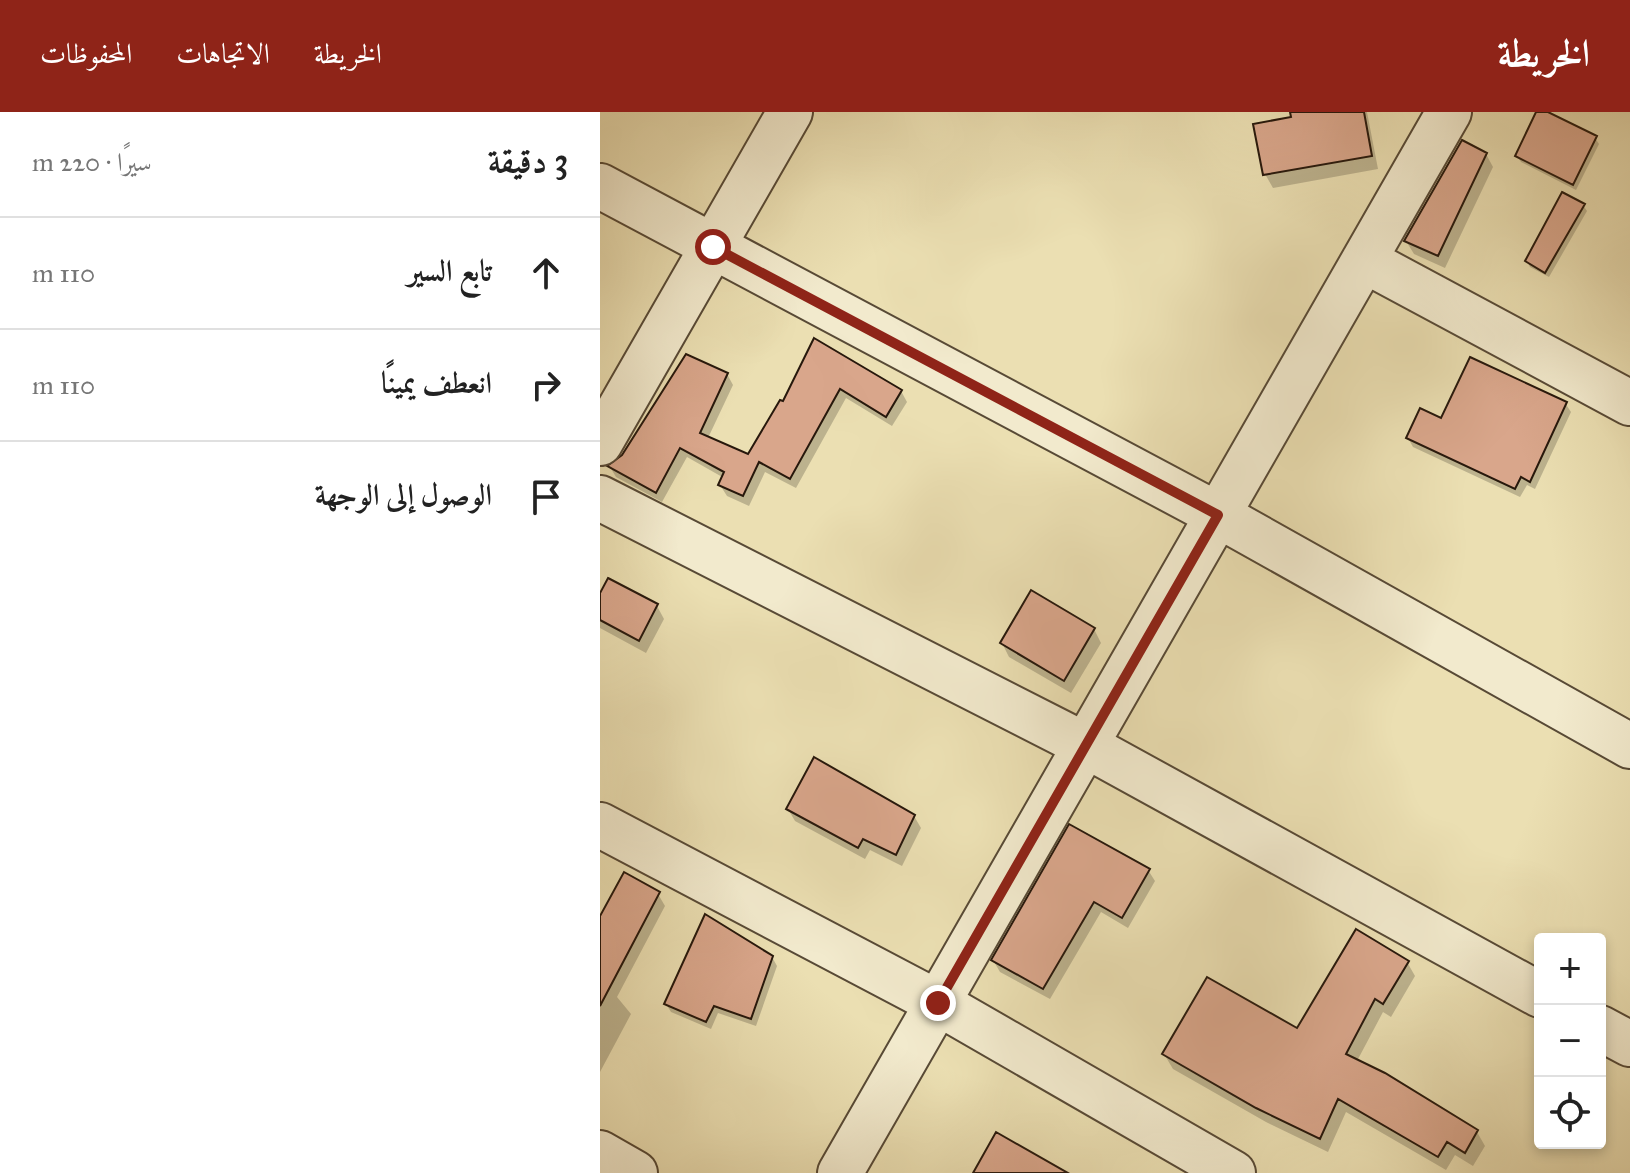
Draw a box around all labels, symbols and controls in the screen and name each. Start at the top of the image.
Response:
text: الخريطة [1498,30,1590,76]
text: المحفوظات [40,36,132,71]
text: الاتجاهات [176,36,270,71]
text: الخريطة [314,36,382,71]
text: 3 دقيقة [488,140,568,181]
text: سيرًا · 220 m [32,146,152,178]
route start [695,229,731,265]
icon: ahead [524,251,568,295]
text: تابع السير [407,253,492,289]
text: 110 m [32,257,95,289]
icon: right [524,363,568,407]
text: انعطف يمينًا [381,365,492,401]
text: 110 m [32,369,95,401]
icon: arrive [524,475,568,519]
text: الوصول إلى الوجهة [315,477,492,513]
map controls [1534,933,1606,1149]
button: + [1534,933,1606,1005]
route end [920,985,956,1021]
button: − [1534,1005,1606,1077]
button: locate [1534,1077,1606,1149]

